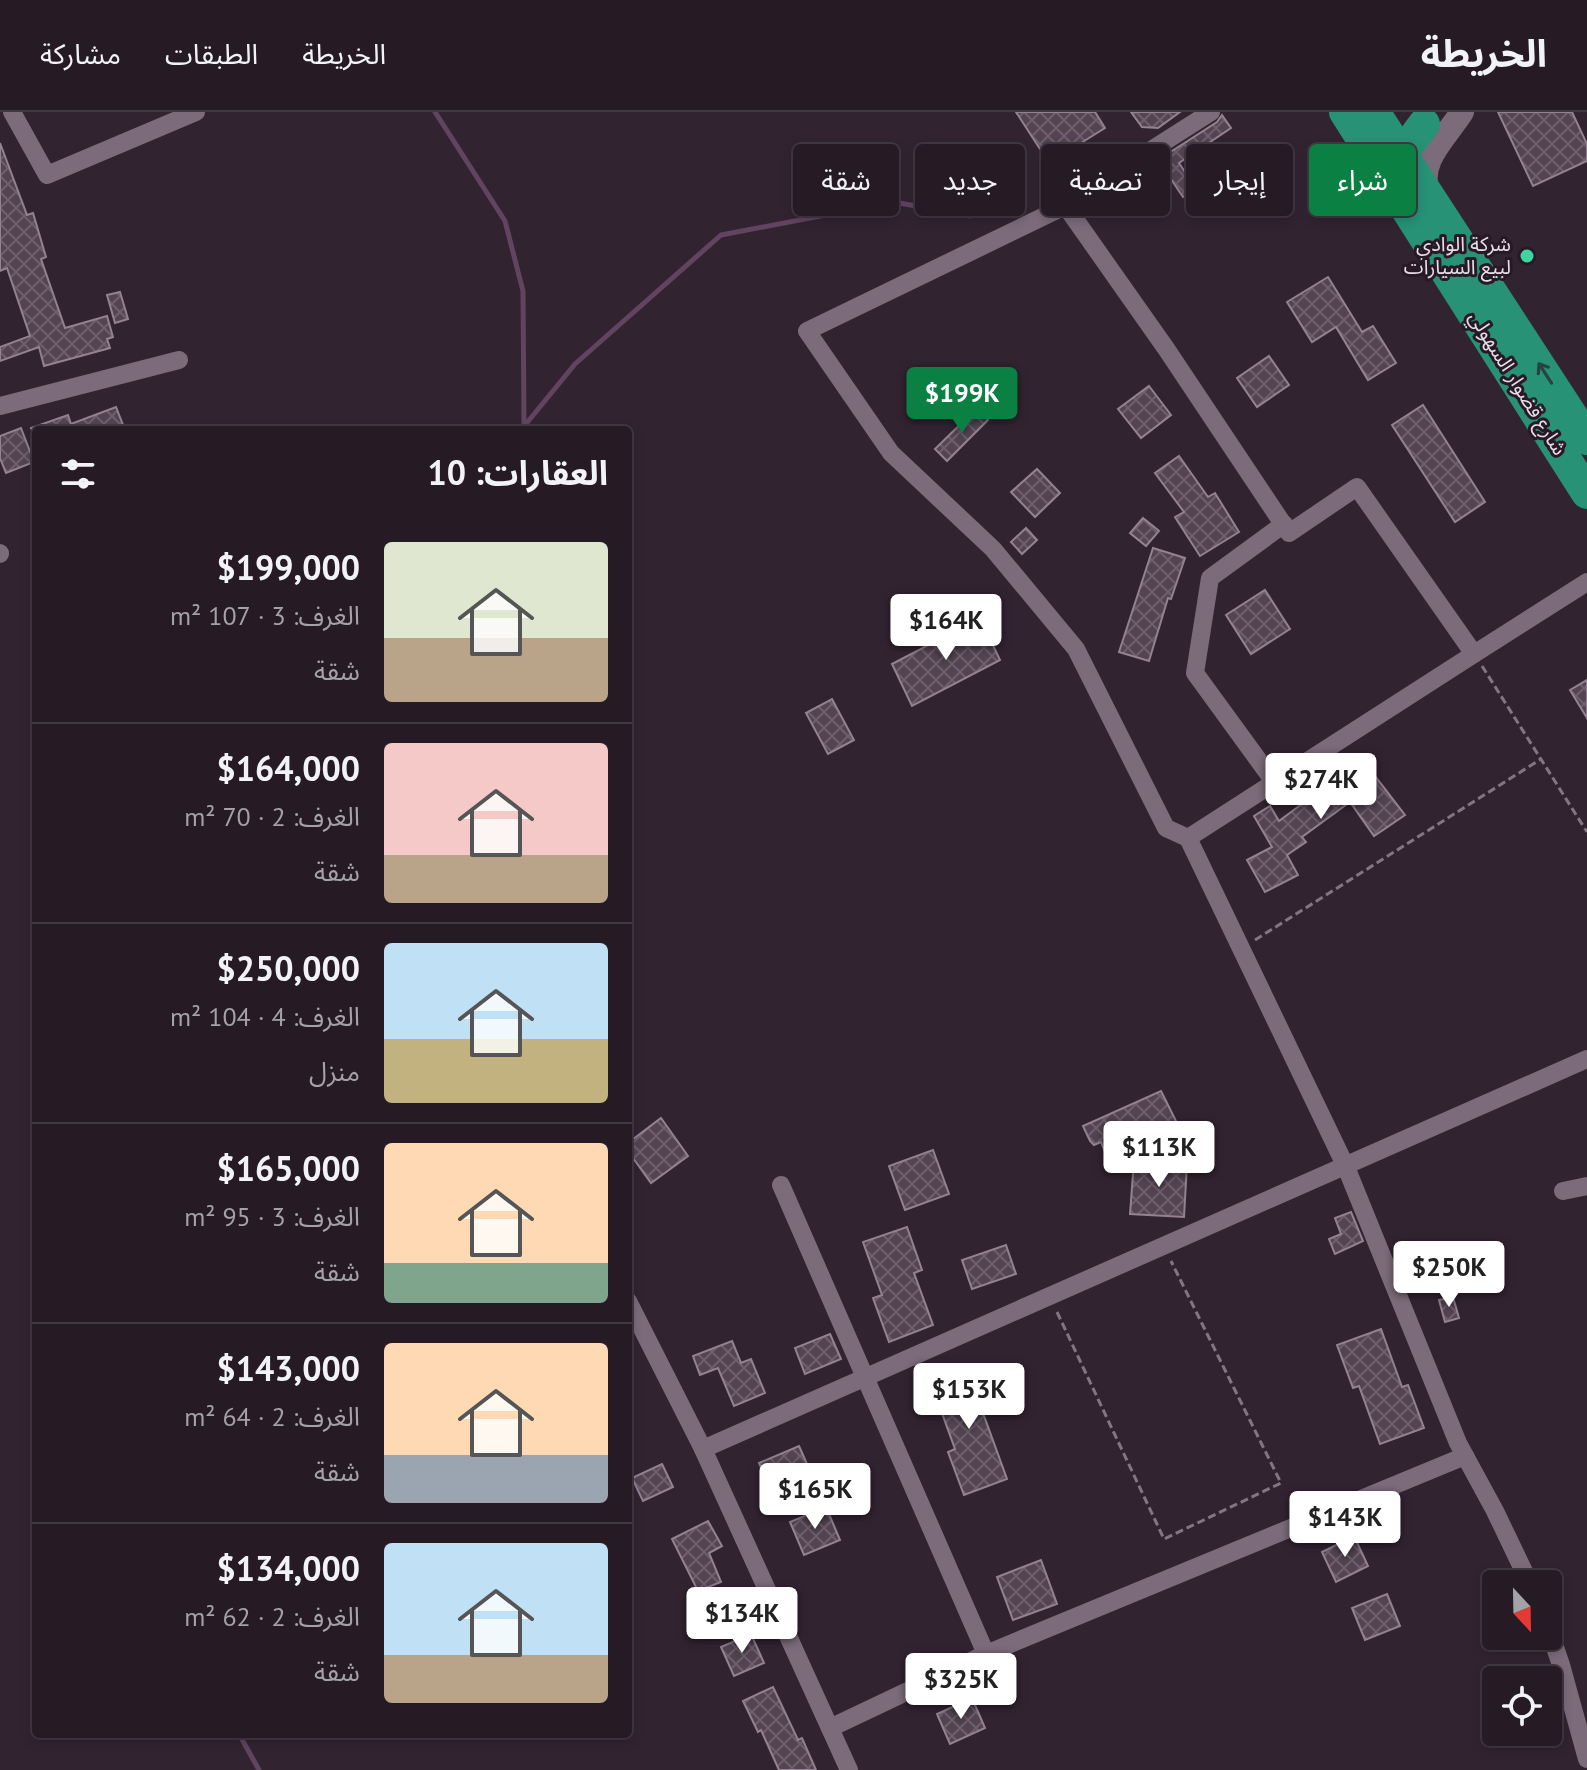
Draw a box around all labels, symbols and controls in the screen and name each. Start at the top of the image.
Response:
text: الخريطة [1421,28,1547,77]
text: مشاركة [40,35,121,72]
text: الطبقات [165,35,258,72]
text: الخريطة [302,35,386,72]
chip: شقة [793,144,899,216]
chip: جديد [915,144,1025,216]
chip: تصفية [1041,144,1170,216]
chip: إيجار [1186,144,1293,216]
chip: شراء [1309,144,1416,216]
place label: شركة الوادي لبيع السيارات [1404,231,1511,282]
marker: شركة الوادي لبيع السيارات [1518,247,1536,265]
street label: شارع قضوار السهولي [1461,306,1573,462]
one-way arrow [1536,363,1553,385]
pin: $199K [906,367,1018,435]
text: $199K [924,376,1000,409]
text: العقارات: 10 [428,450,608,494]
icon: filters [56,452,100,496]
text: $199,000 [216,545,360,589]
icon: home [448,574,544,670]
pin: $164K [890,594,1002,662]
text: الغرف: 3 · 107 m² [170,599,360,632]
text: $164K [908,603,984,636]
text: شقة [314,654,360,687]
text: $164,000 [216,746,360,790]
pin: $274K [1265,753,1377,821]
text: $274K [1283,762,1359,795]
icon: home [448,775,544,871]
text: الغرف: 2 · 70 m² [184,800,360,833]
text: شقة [314,855,360,888]
text: $250,000 [216,946,360,990]
icon: home [448,975,544,1071]
text: الغرف: 4 · 104 m² [170,1000,360,1033]
text: منزل [309,1055,360,1088]
pin: $113K [1103,1121,1215,1189]
text: $113K [1121,1130,1197,1163]
text: $165,000 [216,1146,360,1190]
icon: home [448,1175,544,1271]
text: الغرف: 3 · 95 m² [184,1200,360,1233]
pin: $250K [1393,1241,1505,1309]
text: $250K [1411,1250,1487,1283]
text: شقة [314,1255,360,1288]
text: $143,000 [216,1346,360,1390]
pin: $153K [913,1363,1025,1431]
text: $153K [931,1372,1007,1405]
icon: home [448,1375,544,1471]
text: الغرف: 2 · 64 m² [184,1400,360,1433]
text: شقة [314,1455,360,1488]
pin: $165K [759,1463,871,1531]
text: $165K [777,1472,853,1505]
pin: $143K [1289,1491,1401,1559]
text: $143K [1307,1500,1383,1533]
text: $134,000 [216,1546,360,1590]
north arrow [1482,1570,1562,1650]
map controls [1482,1570,1562,1746]
icon: home [448,1575,544,1671]
pin: $134K [686,1587,798,1655]
text: $134K [704,1596,780,1629]
text: الغرف: 2 · 62 m² [184,1600,360,1633]
pin: $325K [905,1653,1017,1721]
text: شقة [314,1655,360,1688]
text: $325K [923,1662,999,1695]
button: locate [1482,1666,1562,1746]

